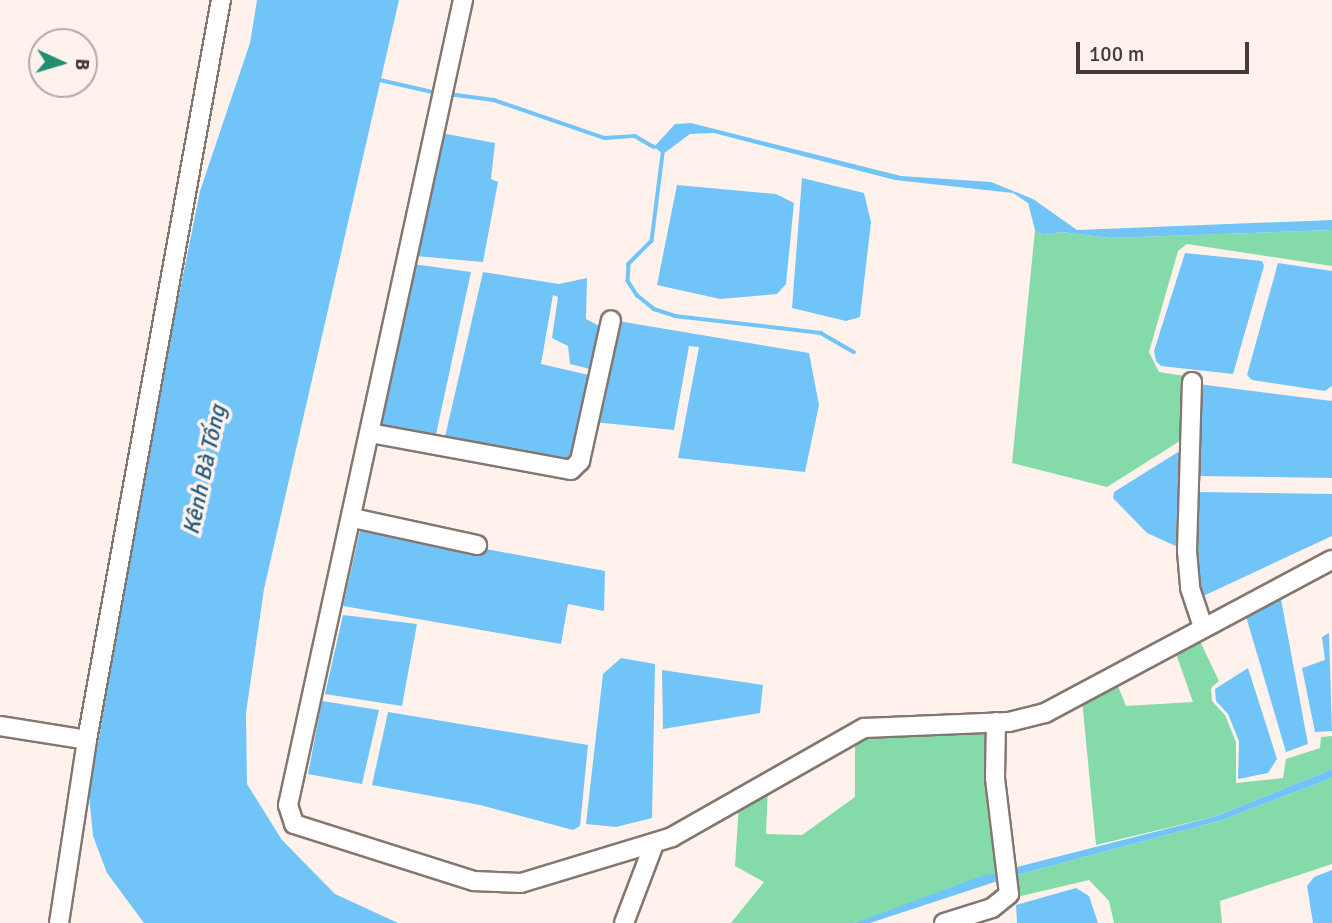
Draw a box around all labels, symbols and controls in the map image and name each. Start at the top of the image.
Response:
north arrow [28,28,98,98]
scale bar [1080,28,1253,72]
text: 100 m [1089,41,1144,67]
text: B [70,58,94,71]
water label: Kênh Bà Tống [178,403,232,537]

